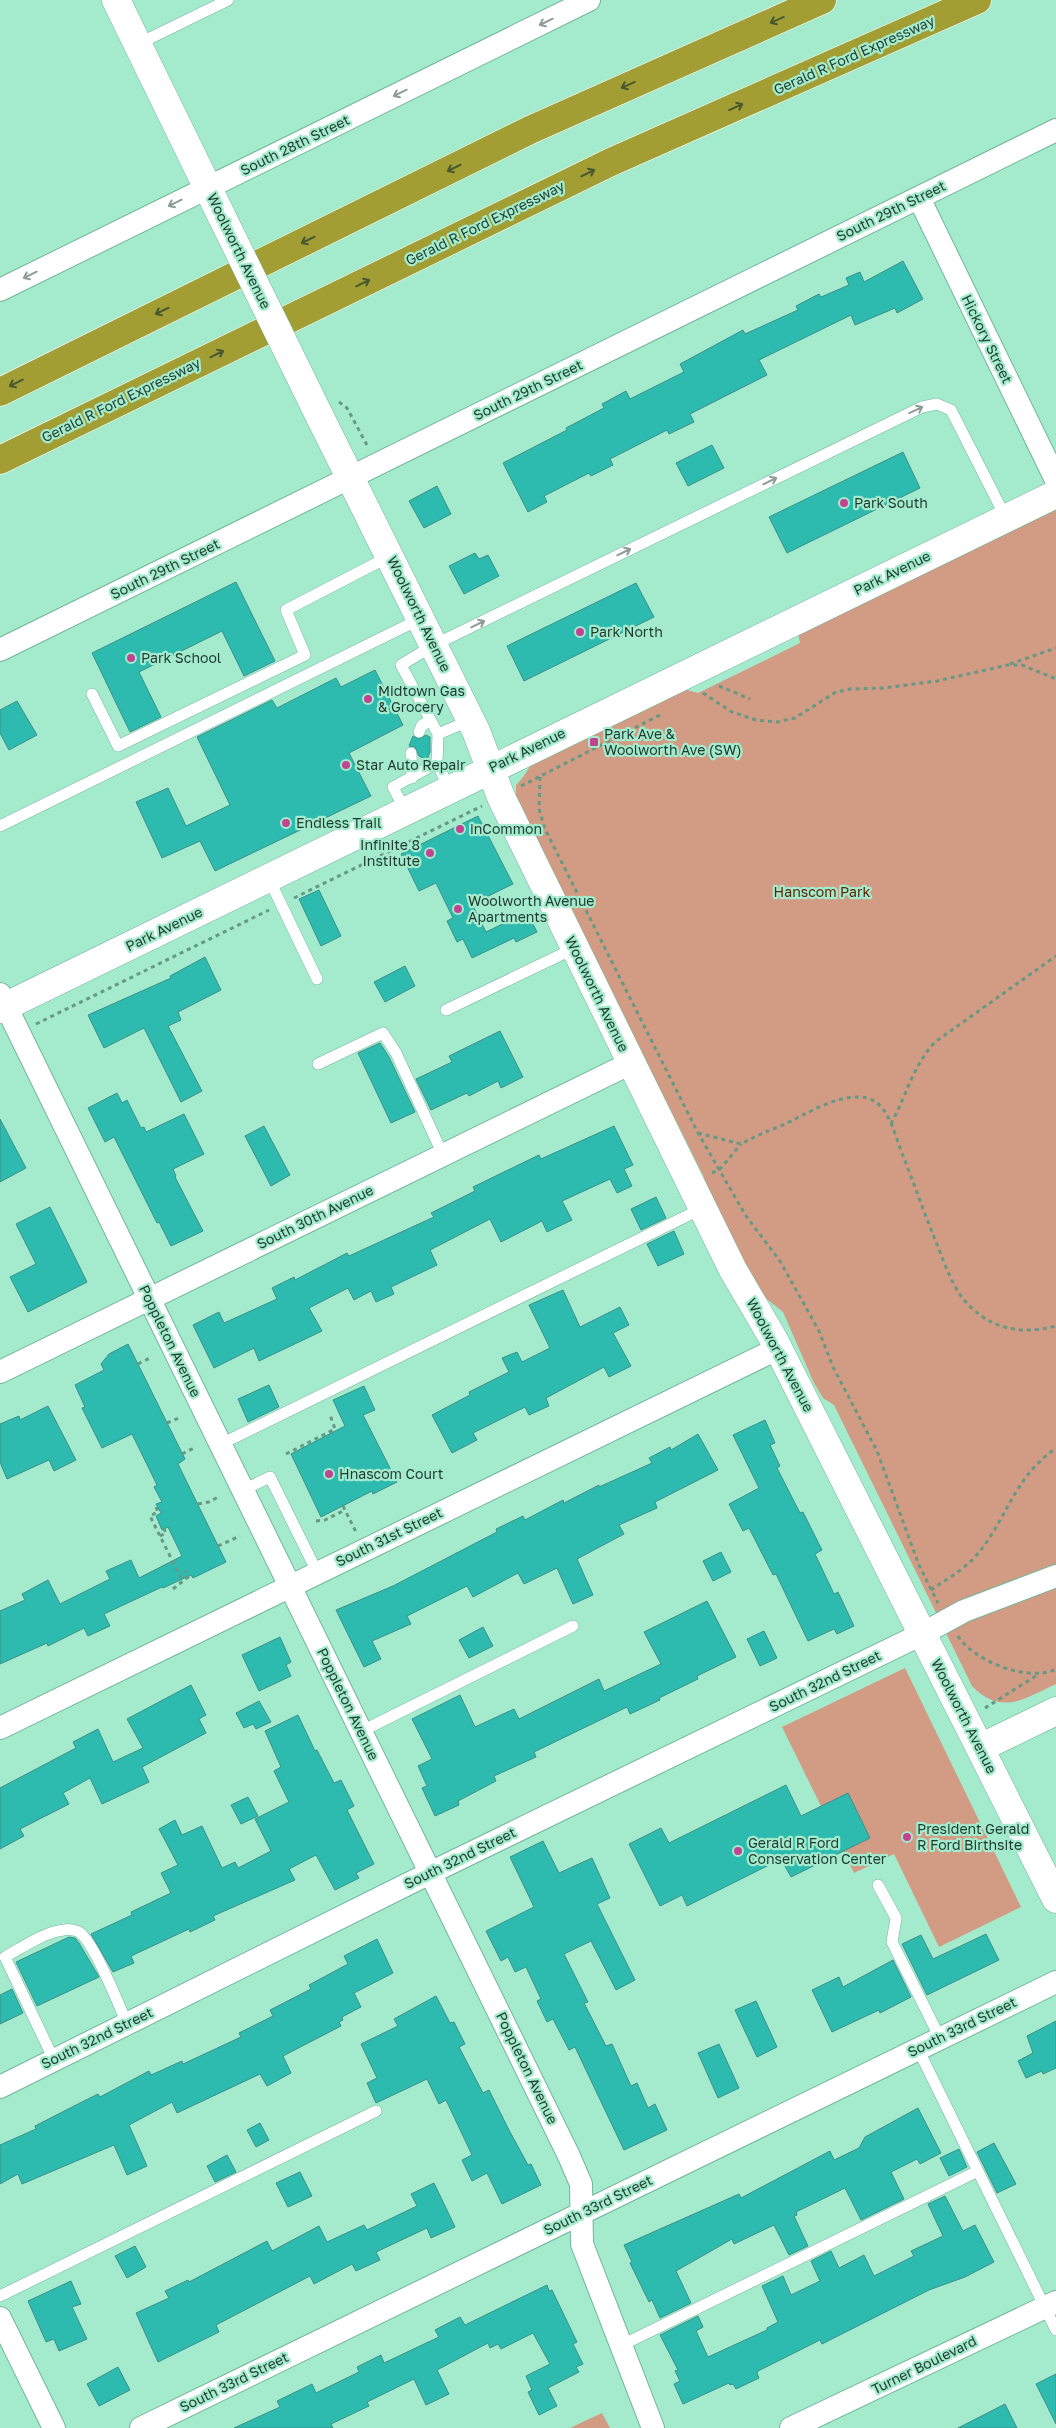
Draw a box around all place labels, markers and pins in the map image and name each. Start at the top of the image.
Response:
place label: Park South [854,494,928,511]
marker: Park South [838,497,850,509]
place label: Park North [590,623,663,640]
marker: Park North [574,626,586,638]
place label: Park School [141,649,221,666]
marker: Park School [125,652,137,664]
place label: Midtown Gas & Grocery [378,682,465,715]
marker: Midtown Gas & Grocery [362,693,374,705]
place label: Park Ave & Woolworth Ave (SW) [604,725,742,758]
marker: Park Ave & Woolworth Ave (SW) [588,736,600,748]
place label: Star Auto Repair [356,756,466,773]
marker: Star Auto Repair [340,759,352,771]
place label: Endless Trail [296,814,381,831]
marker: Endless Trail [280,817,292,829]
place label: inCommon [470,820,542,837]
marker: inCommon [454,823,466,835]
place label: Infinite 8 Institute [360,836,420,869]
marker: Infinite 8 Institute [424,847,436,859]
place label: Woolworth Avenue Apartments [468,892,595,925]
marker: Woolworth Avenue Apartments [452,903,464,915]
place label: Hnascom Court [339,1465,443,1482]
marker: Hnascom Court [323,1468,335,1480]
place label: President Gerald R Ford Birthsite [917,1820,1029,1853]
marker: President Gerald R Ford Birthsite [901,1831,913,1843]
place label: Gerald R Ford Conservation Center [748,1834,887,1867]
marker: Gerald R Ford Conservation Center [732,1845,744,1857]

